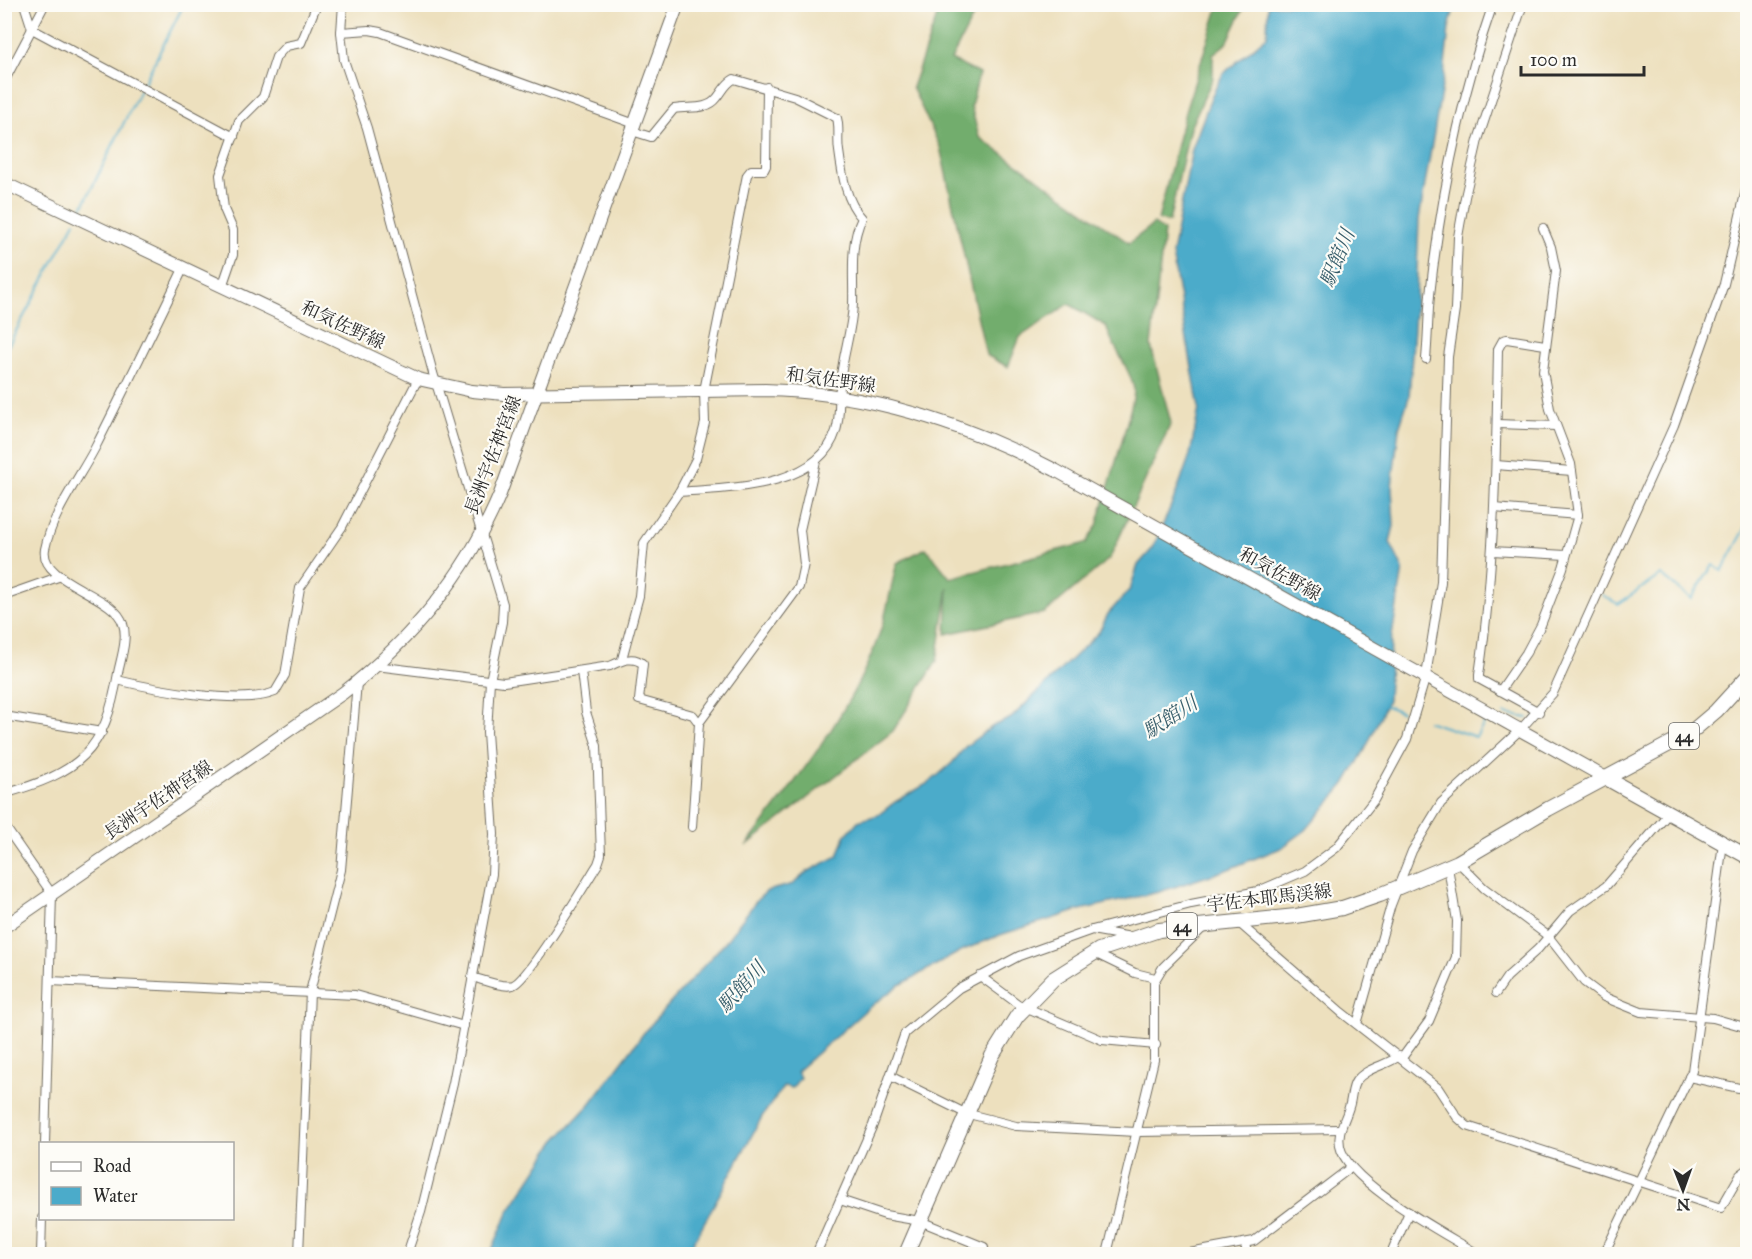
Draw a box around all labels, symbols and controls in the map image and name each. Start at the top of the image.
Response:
scale bar [1521,39,1644,77]
text: 100 m [1530,49,1577,71]
water label: 駅館川 [1315,224,1360,290]
street label: 和気佐野線 [298,296,388,354]
street label: 和気佐野線 [785,363,877,397]
street label: 長洲宇佐神宮線 [460,392,526,518]
street label: 和気佐野線 [1235,543,1325,605]
water label: 駅館川 [1138,690,1203,743]
road number: 44 [1669,723,1699,749]
street label: 長洲宇佐神宮線 [100,756,216,844]
street label: 宇佐本耶馬渓線 [1205,879,1333,917]
road number: 44 [1167,913,1197,939]
water label: 駅館川 [712,955,771,1017]
legend [39,1142,234,1220]
text: Road [93,1155,131,1177]
north arrow [1653,1160,1713,1220]
text: Water [93,1185,138,1207]
text: N [1676,1195,1690,1214]

